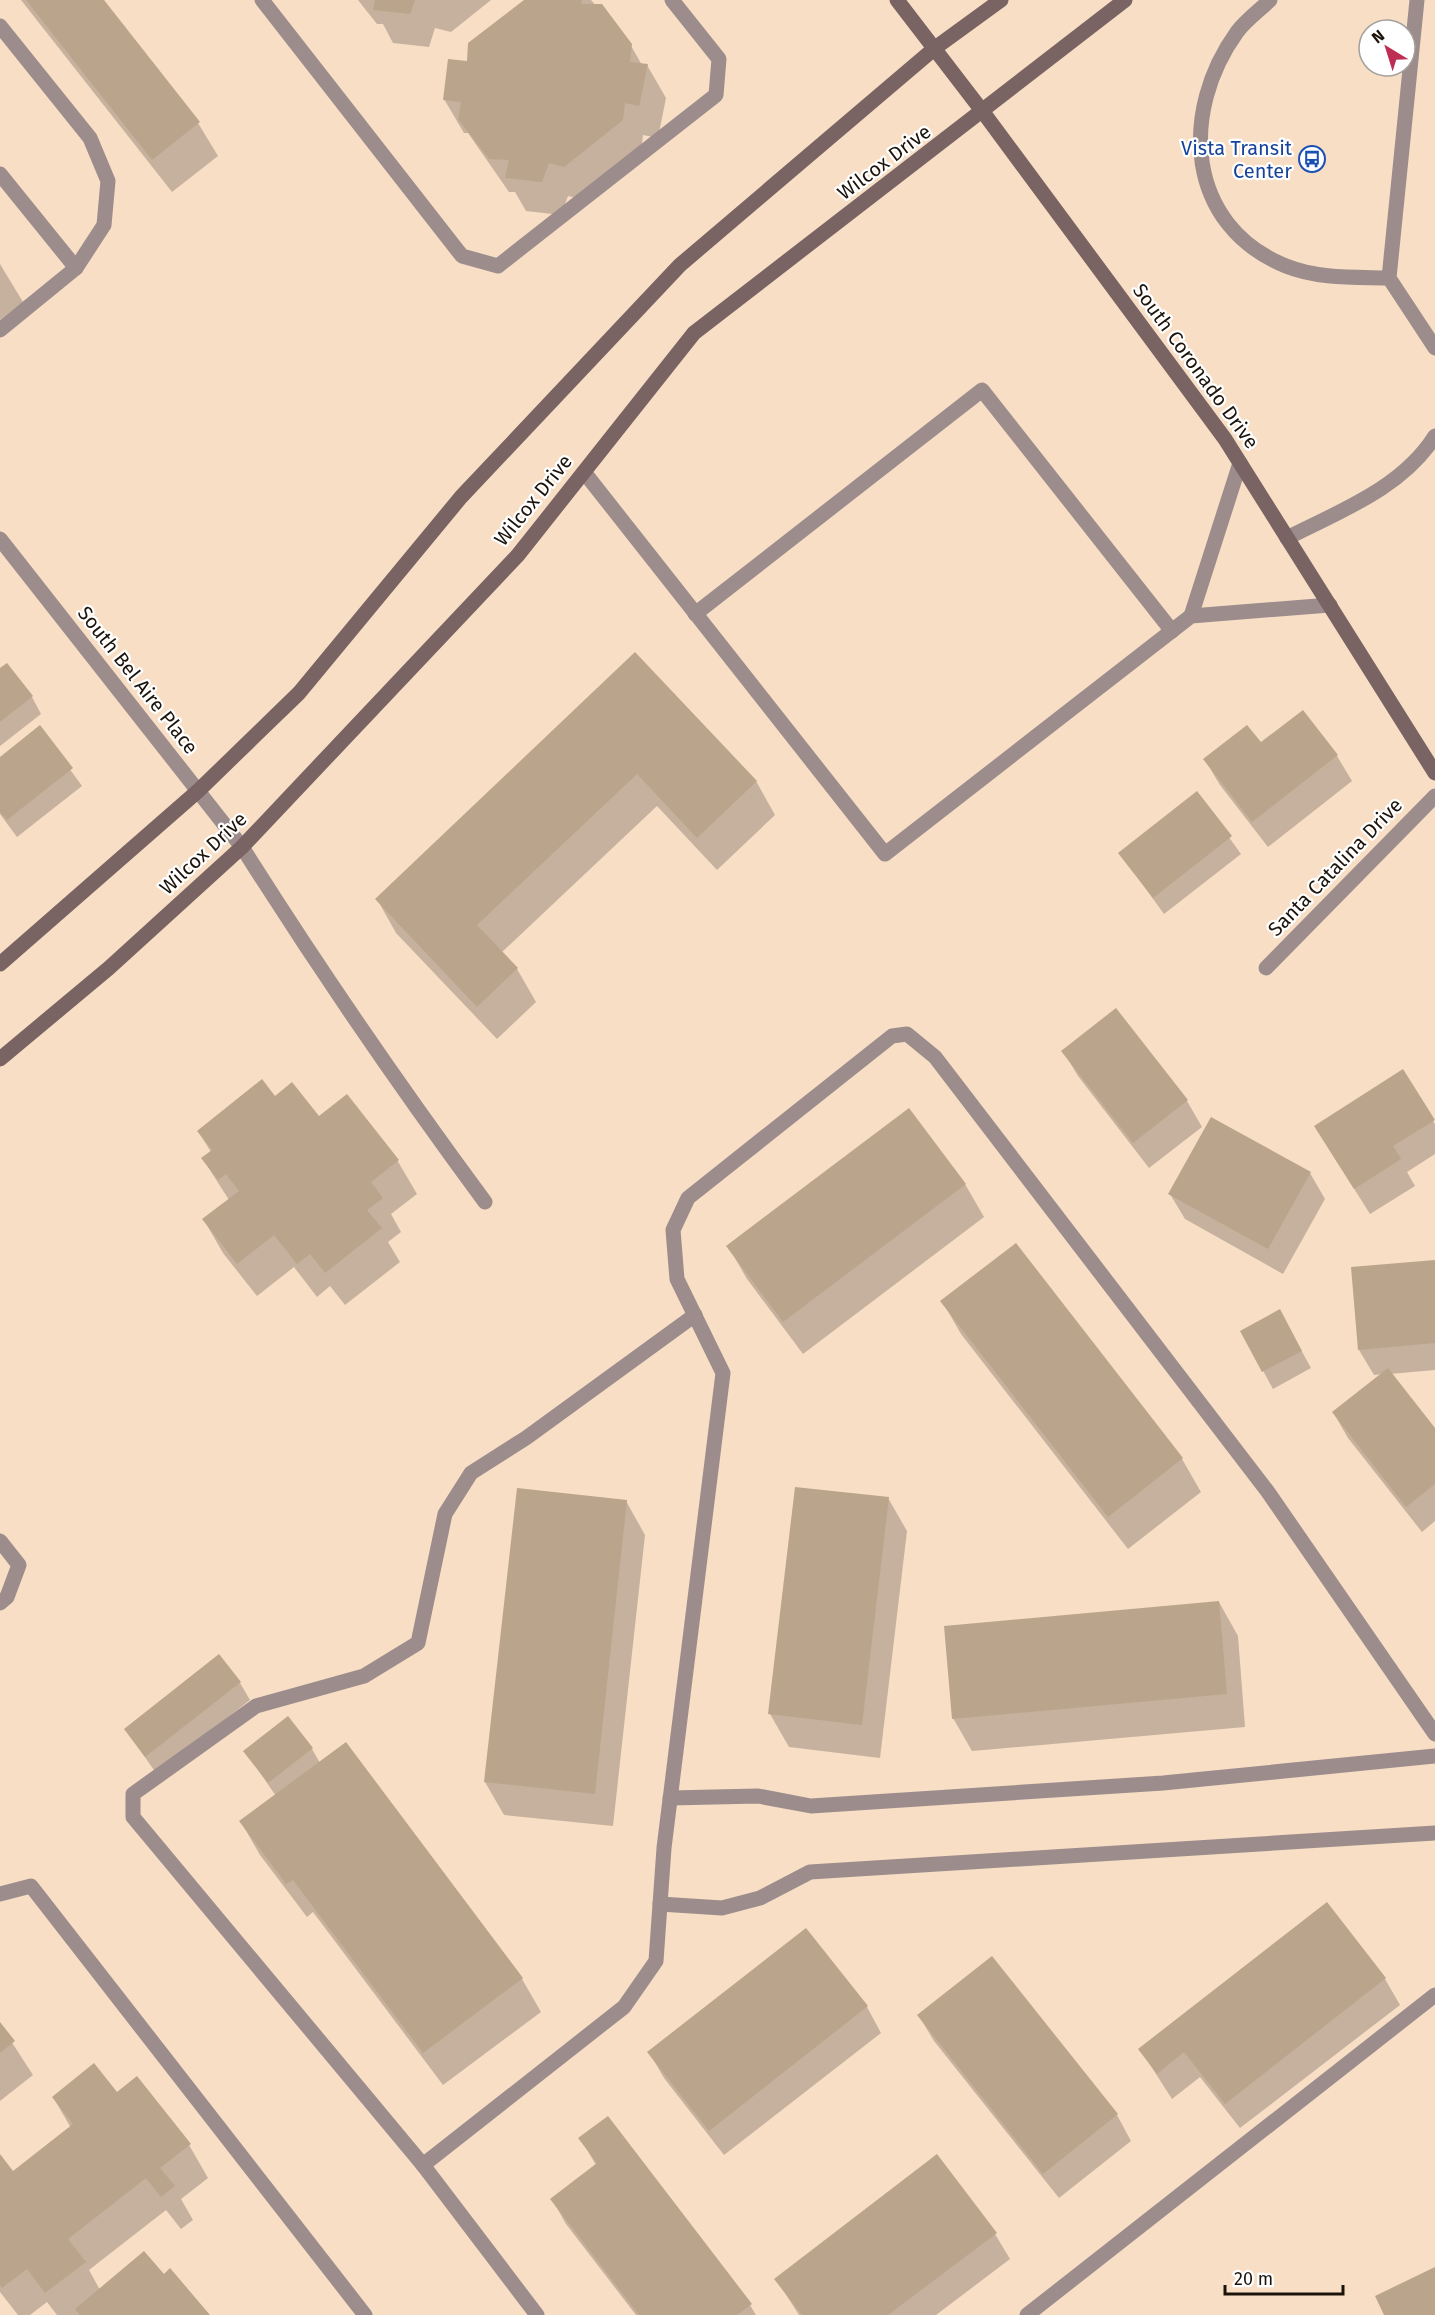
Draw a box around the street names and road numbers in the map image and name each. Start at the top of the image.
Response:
street label: Wilcox Drive [833,119,935,205]
street label: South Coronado Drive [1128,279,1264,453]
street label: Wilcox Drive [489,450,577,550]
street label: South Bel Aire Place [73,601,203,759]
street label: Santa Catalina Drive [1263,793,1407,941]
street label: Wilcox Drive [154,807,252,899]

